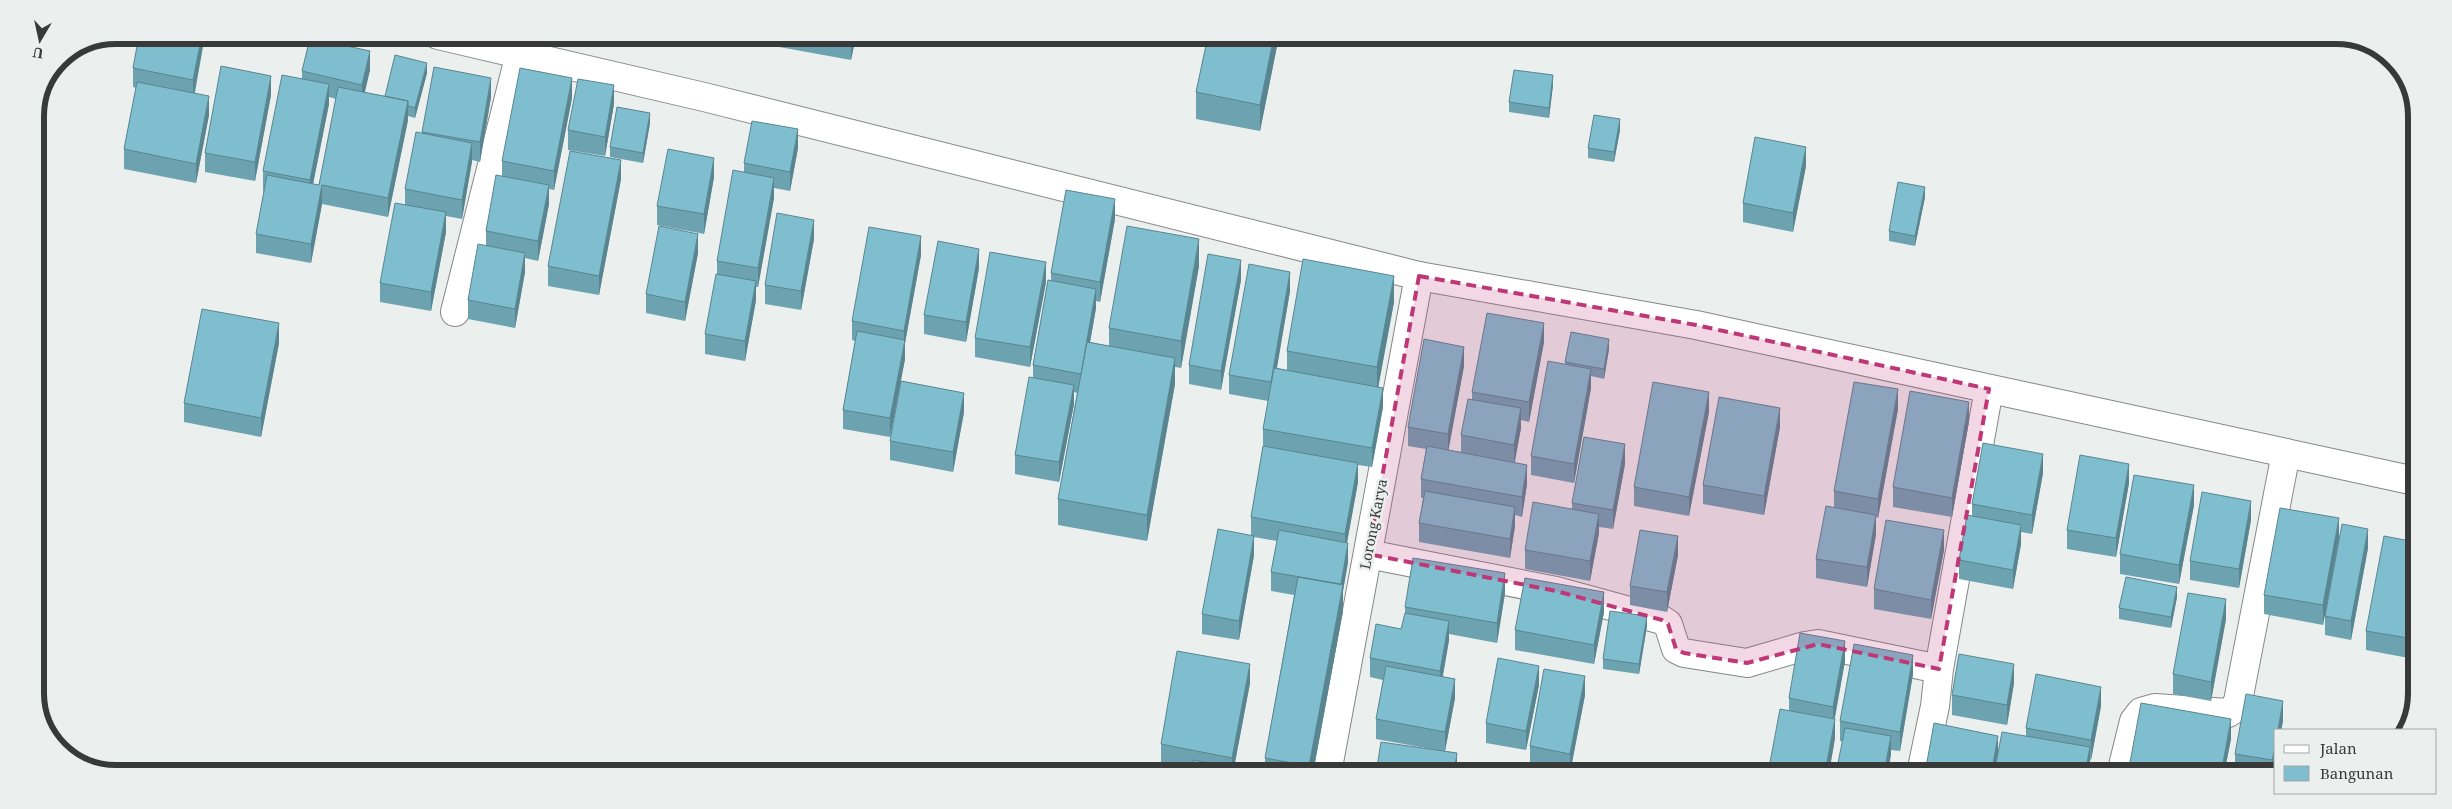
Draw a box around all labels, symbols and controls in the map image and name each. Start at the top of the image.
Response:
north arrow [15,15,65,65]
text: U [31,43,45,64]
street label: Lorong Karya [1355,477,1391,571]
legend [2274,729,2437,794]
text: Jalan [2319,738,2357,758]
text: Bangunan [2320,763,2394,783]

